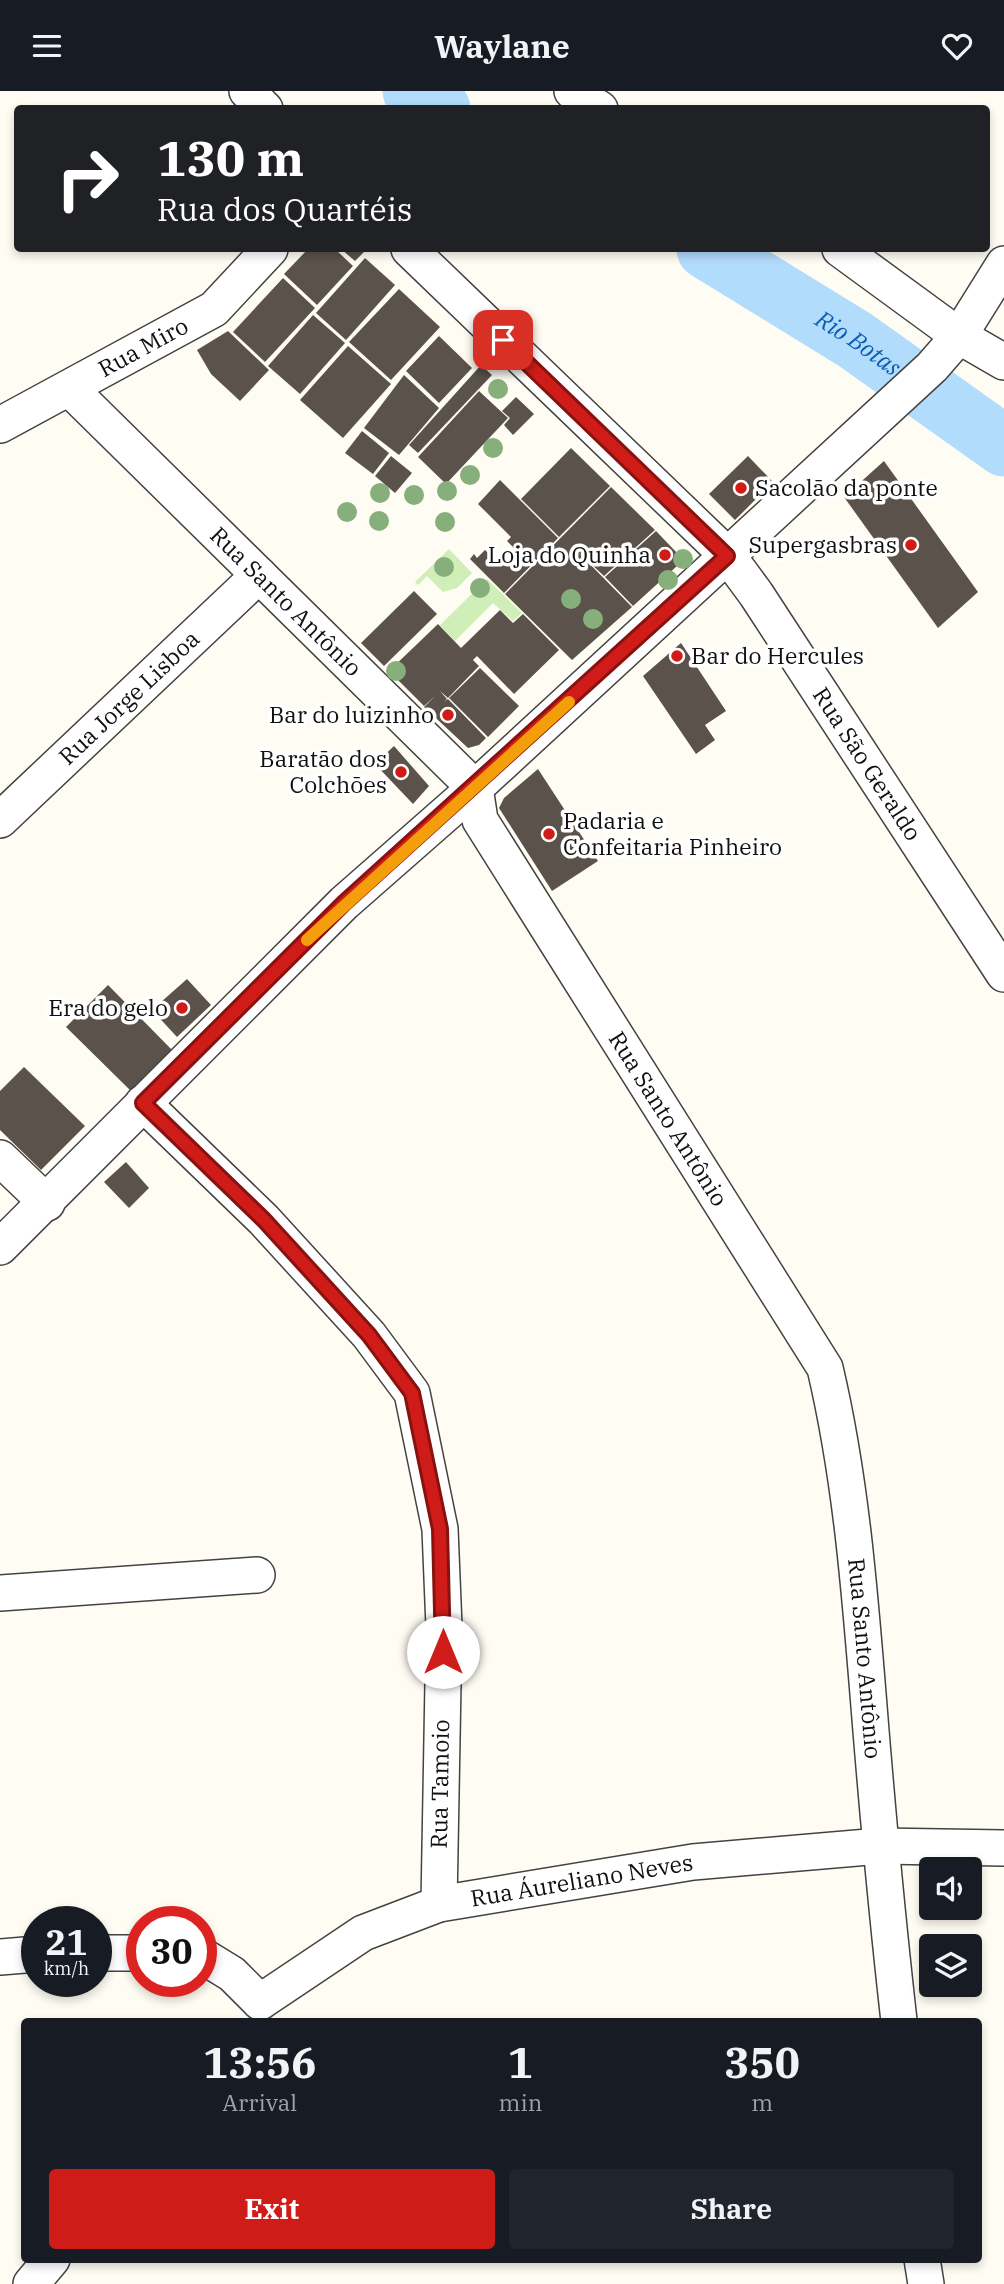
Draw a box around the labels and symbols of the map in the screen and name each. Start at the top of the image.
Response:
water label: Rio Botas [809,302,908,383]
street label: Rua Miro [93,310,193,383]
pin [473,310,533,370]
place label: Sacolão da ponte [755,472,938,502]
marker: Sacolão da ponte [733,480,749,496]
street label: Rua Santo Antônio [204,520,369,682]
place label: Supergasbras [748,529,897,559]
marker: Supergasbras [903,537,919,553]
place label: Loja do Quinha [488,539,651,569]
marker: Loja do Quinha [657,547,673,563]
street label: Rua Jorge Lisboa [52,623,205,771]
place label: Bar do Hercules [691,640,864,670]
marker: Bar do Hercules [669,648,685,664]
street label: Rua São Geraldo [807,681,929,846]
place label: Bar do luizinho [269,699,434,729]
marker: Bar do luizinho [440,707,456,723]
place label: Baratão dos Colchões [259,743,387,799]
marker: Baratão dos Colchões [393,764,409,780]
place label: Padaria e Confeitaria Pinheiro [563,805,782,861]
marker: Padaria e Confeitaria Pinheiro [541,826,557,842]
place label: Era do gelo [48,992,168,1022]
marker: Era do gelo [174,1000,190,1016]
street label: Rua Santo Antônio [603,1025,735,1211]
street label: Rua Santo Antônio [842,1557,889,1760]
position arrow [406,1615,480,1689]
street label: Rua Tamoio [423,1719,455,1849]
street label: Rua Áureliano Neves [468,1846,695,1913]
speed limit sign: 30 [126,1906,217,1997]

